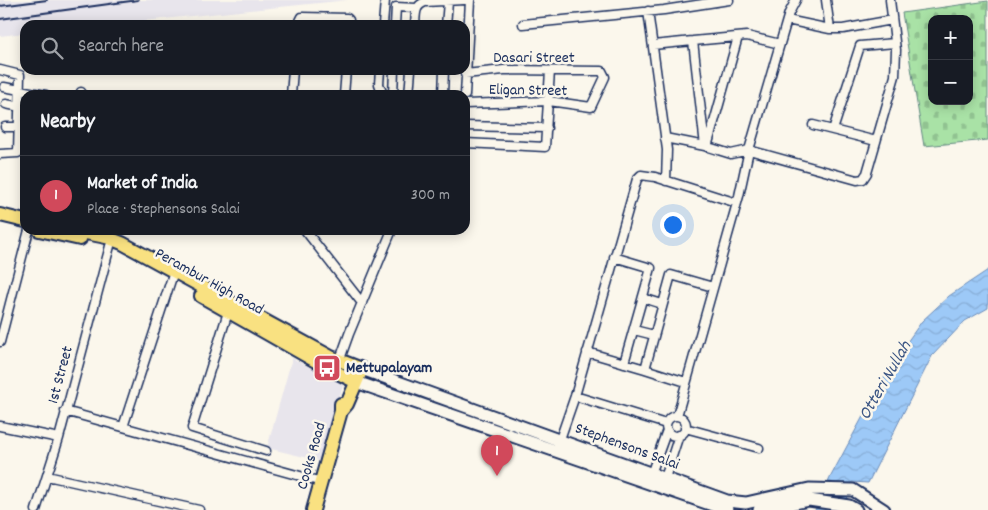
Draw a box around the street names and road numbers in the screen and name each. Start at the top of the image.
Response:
street label: Dasari Street [493,47,575,70]
street label: Eligan Street [489,79,568,103]
street label: Perambur High Road [150,243,268,321]
street label: 1st Street [42,344,80,406]
street label: Stephensons Salai [572,417,682,477]
street label: Cooks Road [291,420,333,492]

